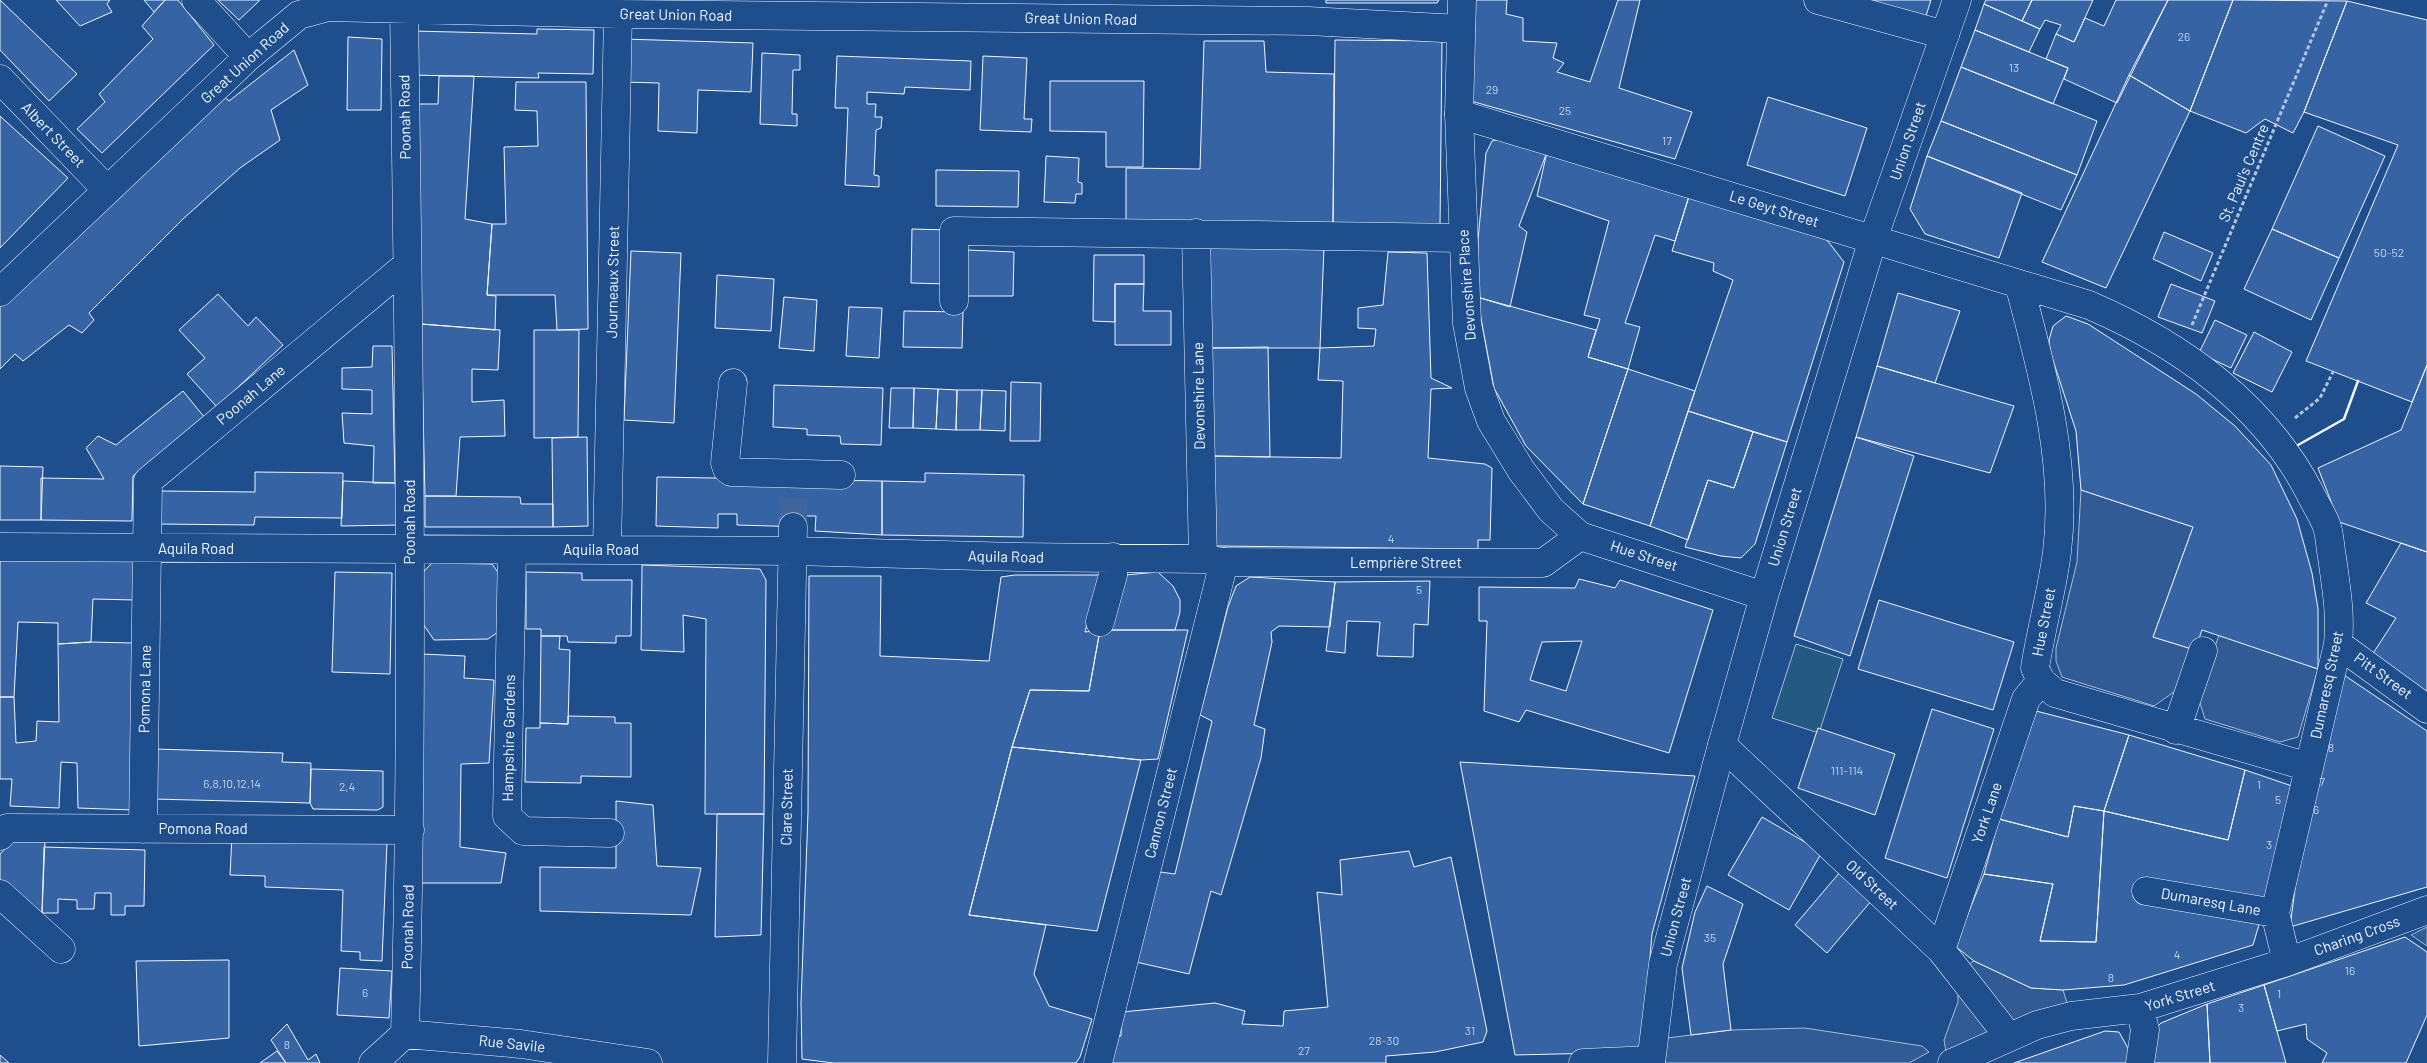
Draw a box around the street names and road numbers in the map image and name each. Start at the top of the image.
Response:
street label: Great Union Road [620,4,732,24]
street label: Great Union Road [1025,8,1137,28]
street label: Great Union Road [196,18,292,107]
street label: Poonah Road [394,74,414,160]
street label: Albert Street [18,98,89,171]
street label: Union Street [1885,99,1929,182]
street label: St. Paul's Centre [2214,121,2272,225]
street label: Le Geyt Street [1727,186,1821,230]
street label: Journeaux Street [602,225,622,339]
street label: Devonshire Place [1453,229,1479,341]
street label: Devonshire Lane [1188,342,1208,450]
street label: Poonah Lane [212,360,288,428]
street label: Poonah Road [400,480,418,564]
street label: Union Street [1763,485,1805,568]
street label: Hue Street [1608,536,1680,574]
street label: Aquila Road [158,539,234,557]
street label: Aquila Road [563,540,639,558]
street label: Aquila Road [968,546,1044,566]
street label: Lemprière Street [1350,553,1462,571]
street label: Hue Street [2028,586,2059,658]
street label: Dumaresq Street [2306,629,2346,740]
street label: Pomona Lane [134,645,154,733]
street label: Pitt Street [2351,648,2416,702]
street label: Hampshire Gardens [498,674,518,802]
street label: Cannon Street [1140,765,1180,860]
street label: Clare Street [776,768,796,846]
street label: York Lane [1967,780,2005,846]
street label: Pomona Road [158,819,248,837]
street label: Old Street [1843,856,1903,913]
street label: Union Street [1656,875,1694,959]
street label: Dumaresq Lane [2160,883,2263,919]
street label: Poonah Road [397,884,417,970]
street label: Charing Cross [2311,911,2402,959]
street label: York Street [2142,976,2217,1014]
street label: Rue Savile [478,1031,546,1055]

